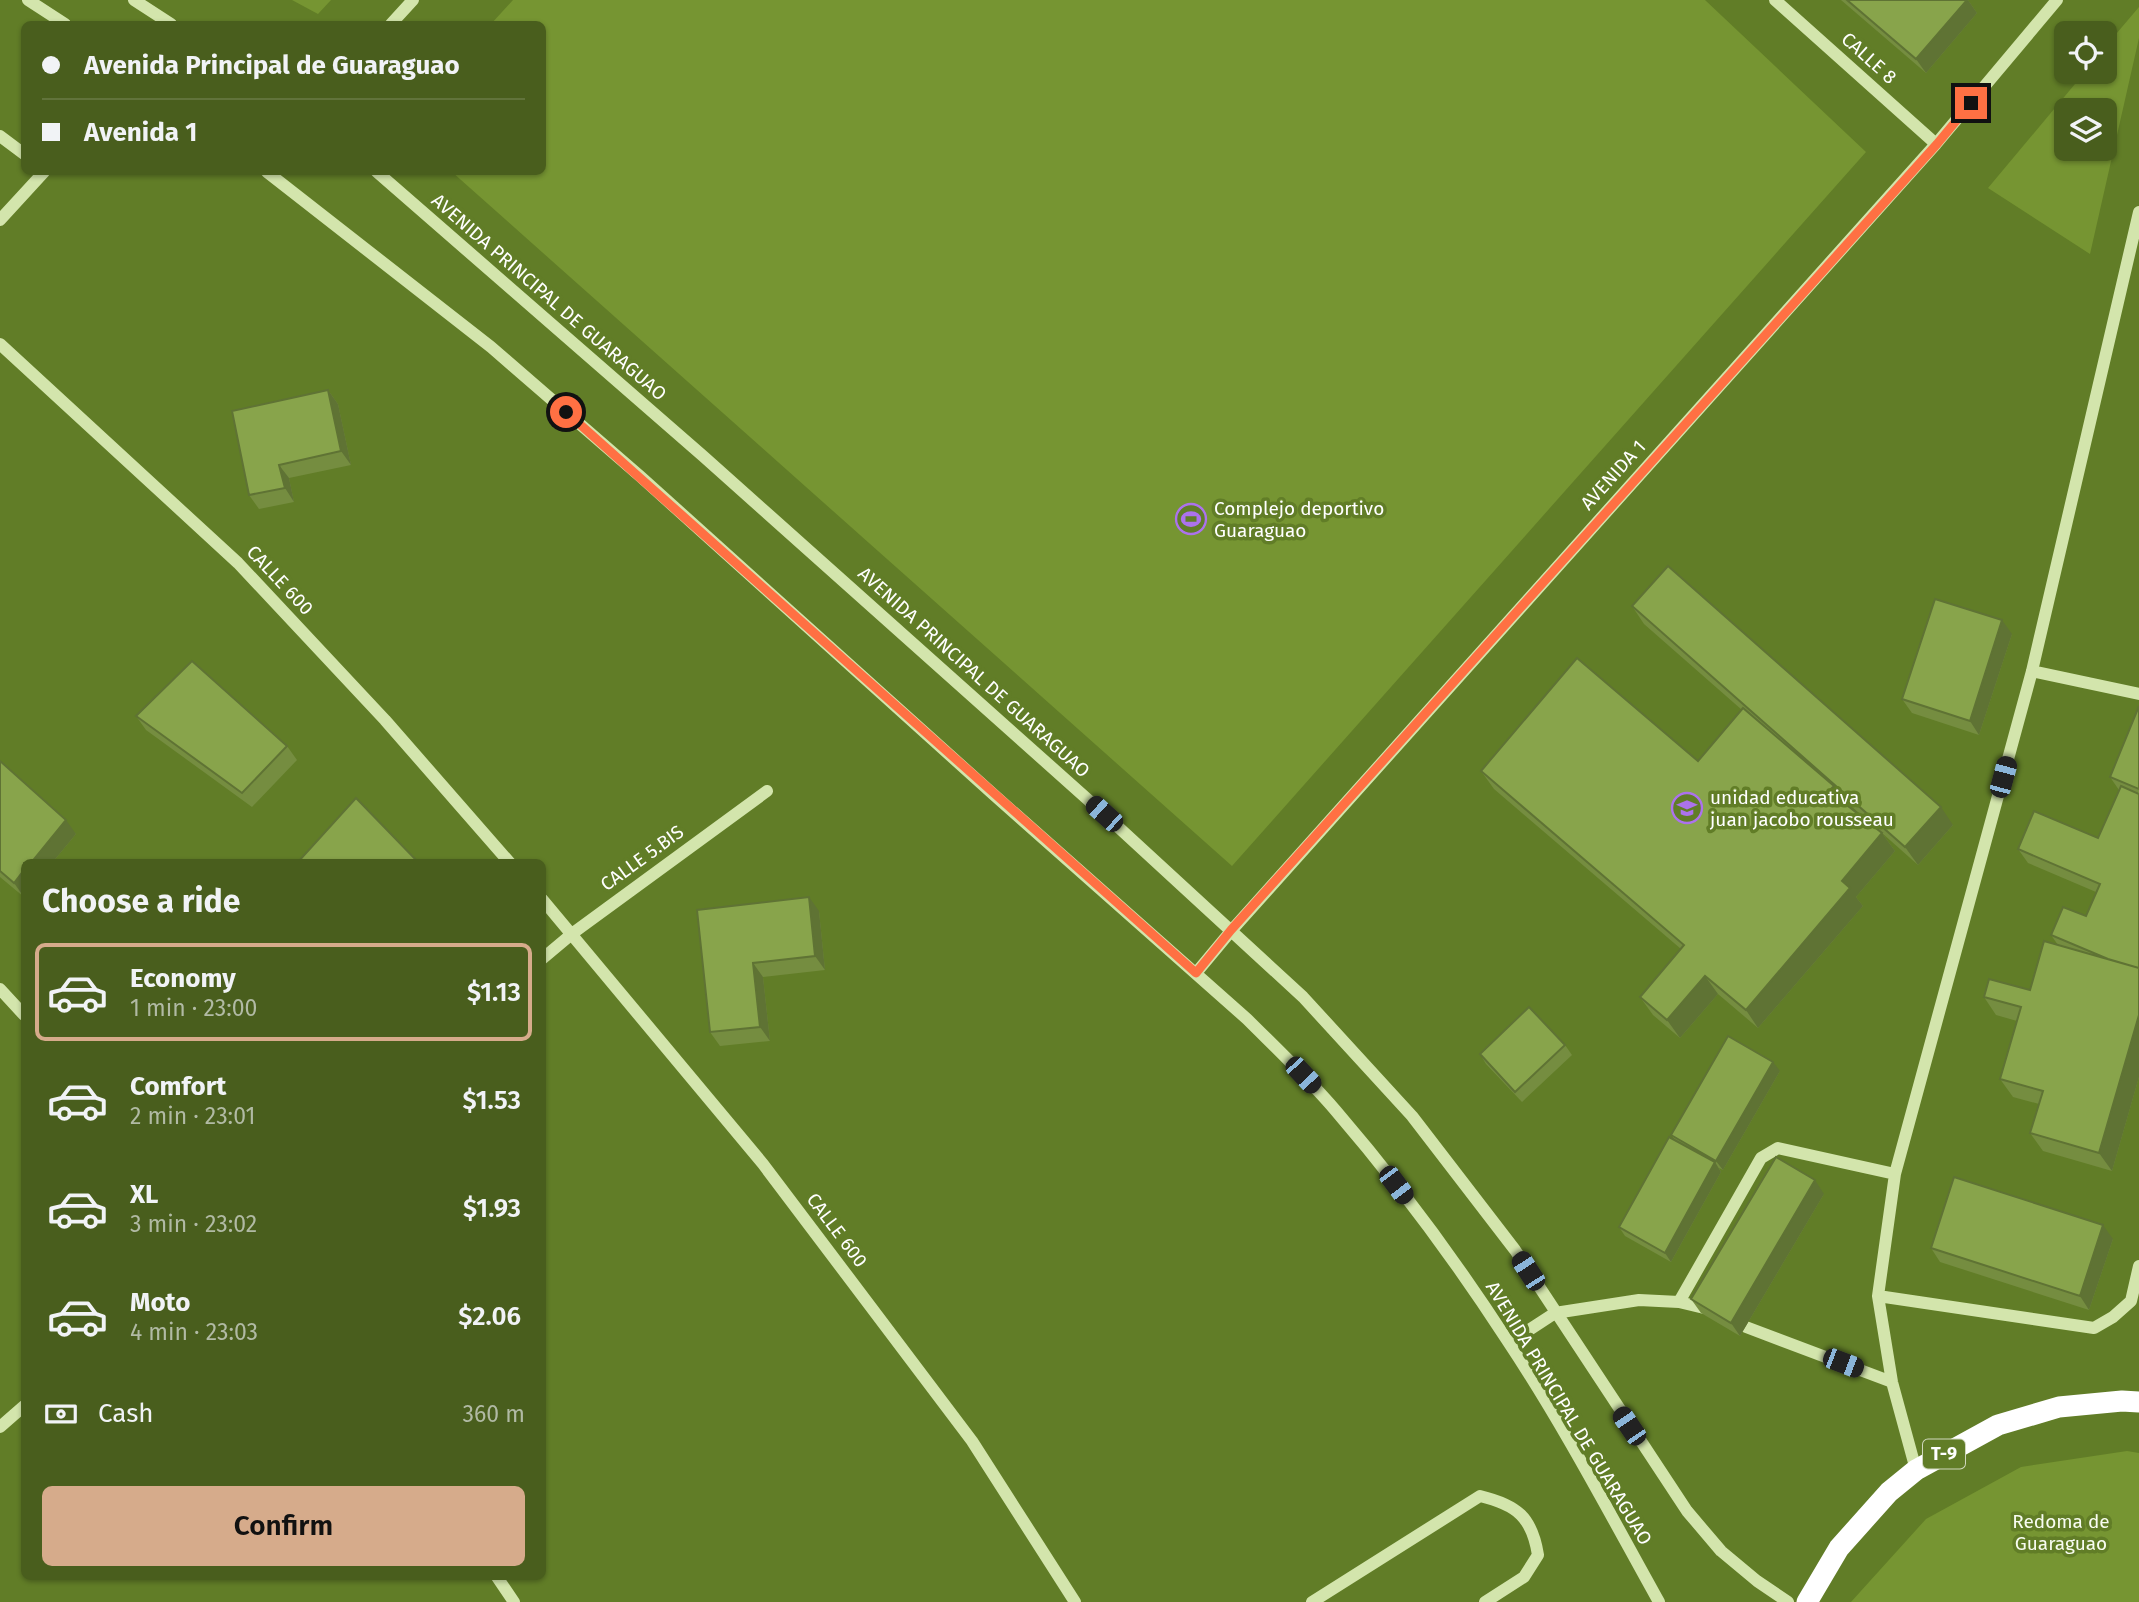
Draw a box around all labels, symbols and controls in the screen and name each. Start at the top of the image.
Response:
map controls [2054,21,2117,161]
button: locate [2054,21,2117,84]
street label: CALLE 8 [1837,27,1901,89]
text: Avenida Principal de Guaraguao [84,50,460,81]
route end [1955,87,1987,119]
button: layers [2054,98,2117,161]
text: Avenida 1 [84,117,197,148]
street label: AVENIDA PRINCIPAL DE GUARAGUAO [427,189,671,405]
route start [550,396,582,428]
street label: AVENIDA 1 [1576,435,1650,515]
place label: Complejo deportivo Guaraguao [1214,497,1384,542]
sports icon: Complejo deportivo Guaraguao [1174,502,1208,536]
street label: CALLE 600 [242,540,318,620]
street label: AVENIDA PRINCIPAL DE GUARAGUAO [853,562,1095,782]
car [1988,754,2019,800]
place label: unidad educativa juan jacobo rousseau [1709,786,1894,831]
school or university icon: unidad educativa juan jacobo rousseau [1670,791,1704,825]
car [1082,792,1127,836]
street label: CALLE 5.BIS [596,820,688,896]
text: Choose a ride [42,882,240,920]
icon: car [46,961,109,1024]
text: Economy [130,963,236,994]
text: $1.13 [467,977,521,1008]
text: 1 min · 23:00 [130,994,257,1022]
car [1281,1052,1326,1098]
icon: car [46,1069,109,1132]
text: Comfort [130,1071,226,1102]
text: $1.53 [462,1085,521,1116]
text: 2 min · 23:01 [130,1102,255,1130]
car [1375,1162,1418,1208]
icon: car [46,1177,109,1240]
text: XL [130,1179,158,1210]
street label: CALLE 600 [802,1188,872,1272]
text: $1.93 [463,1193,521,1224]
text: 3 min · 23:02 [130,1210,257,1238]
car [1508,1248,1549,1294]
street label: AVENIDA PRINCIPAL DE GUARAGUAO [1481,1277,1657,1549]
icon: car [46,1285,109,1348]
text: Moto [130,1287,190,1318]
text: $2.06 [458,1301,521,1332]
text: 4 min · 23:03 [130,1318,258,1346]
car [1820,1346,1867,1380]
icon: cash [42,1395,80,1433]
text: Cash [98,1398,154,1429]
text: 360 m [463,1400,525,1428]
car [1609,1403,1650,1449]
road number: T-9 [1923,1440,1965,1469]
button: Confirm [42,1486,525,1566]
park label: Redoma de Guaraguao [2012,1510,2110,1555]

